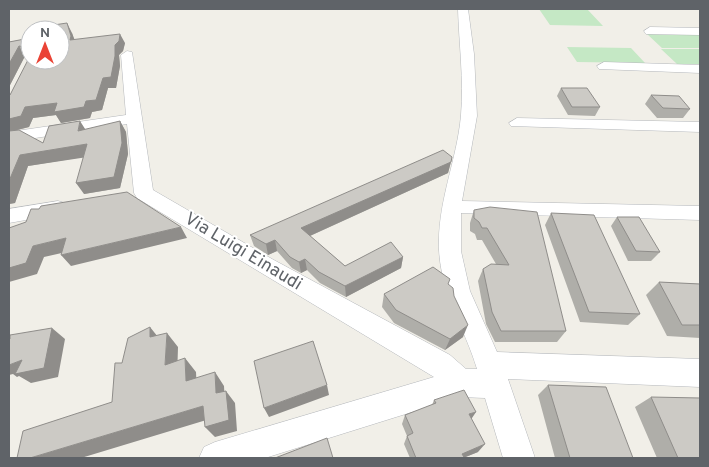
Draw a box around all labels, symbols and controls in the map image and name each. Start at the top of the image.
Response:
north arrow [20,20,70,70]
text: N [40,25,50,42]
street label: Via Luigi Einaudi [180,208,306,296]

